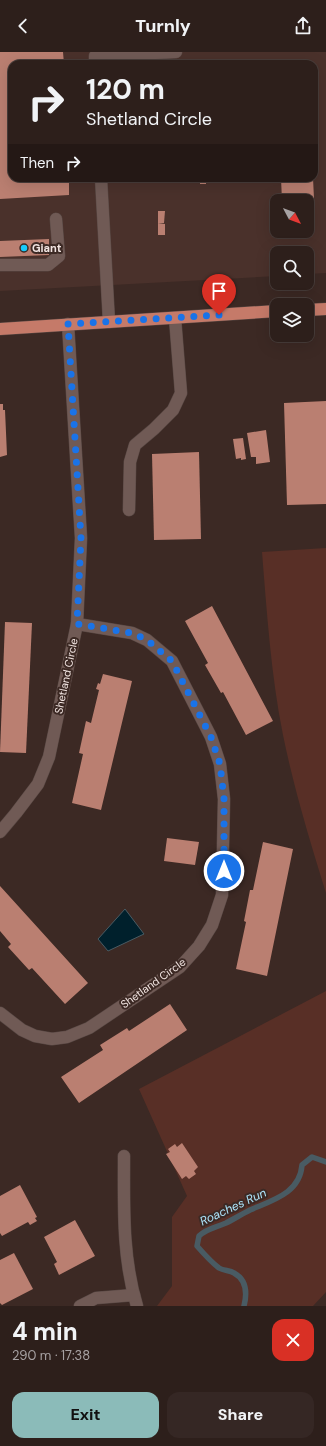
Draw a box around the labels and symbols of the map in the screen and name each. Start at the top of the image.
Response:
north arrow [270,194,314,238]
place label: Giant [32,241,62,255]
marker: Giant [19,243,29,253]
pin [202,274,236,315]
street label: Shetland Circle [51,637,81,715]
position arrow [203,850,245,892]
street label: Shetland Circle [118,955,188,1011]
water label: Roaches Run [197,1185,269,1229]

